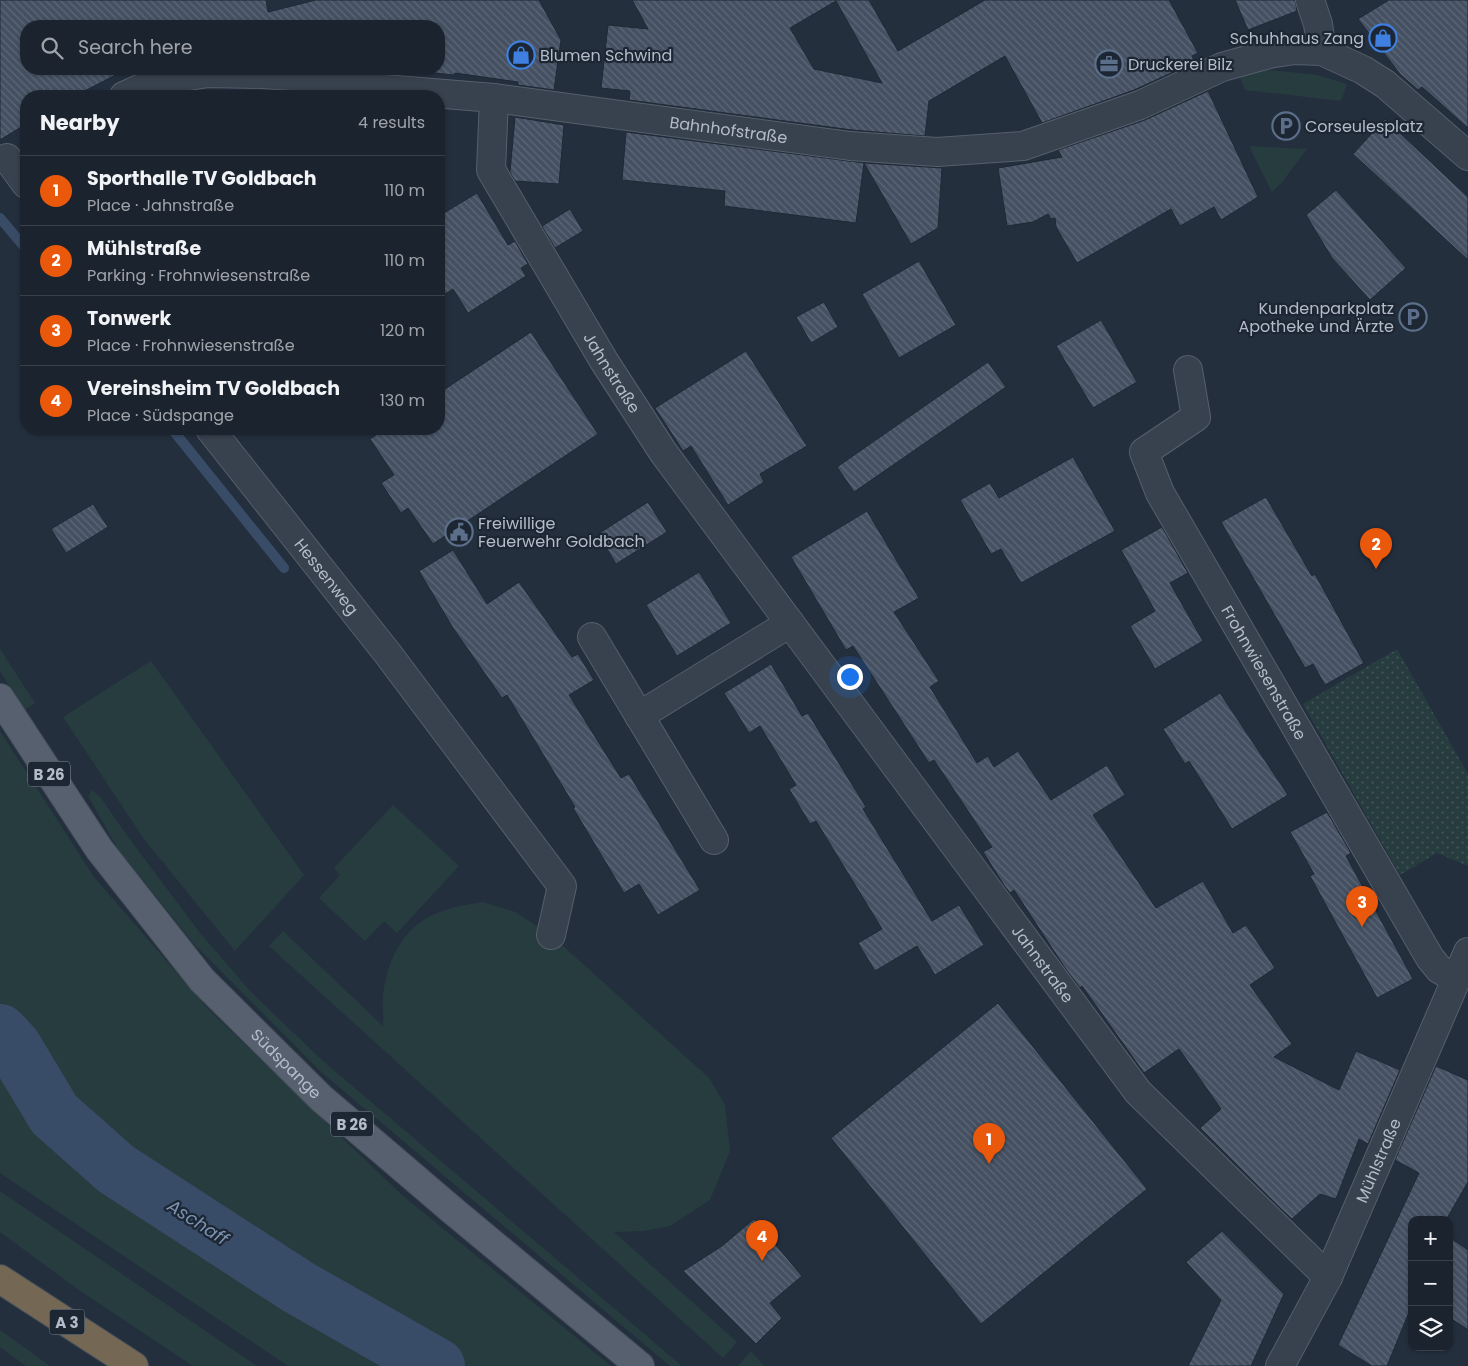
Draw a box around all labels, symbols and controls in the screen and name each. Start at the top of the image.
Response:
search box [20,20,445,75]
shop icon: Schuhhaus Zang [1368,23,1398,53]
place label: Schuhhaus Zang [1230,27,1364,50]
icon: search [38,34,66,62]
text: Search here [78,34,192,61]
shop icon: Blumen Schwind [506,40,536,70]
place label: Blumen Schwind [540,44,672,67]
office icon: Druckerei Bilz [1094,49,1124,79]
place label: Druckerei Bilz [1128,53,1232,76]
text: Nearby [40,108,120,137]
street label: Bahnhofstraße [668,110,789,149]
text: 4 results [358,111,425,134]
parking icon: Corseulesplatz [1271,111,1301,141]
place label: Corseulesplatz [1305,115,1423,138]
text: Sporthalle TV Goldbach [87,165,317,192]
text: 1 [53,179,59,202]
text: 110 m [384,179,425,202]
text: Place · Jahnstraße [87,194,234,217]
text: Mühlstraße [87,235,201,262]
text: 2 [51,249,61,272]
text: 110 m [384,249,425,272]
text: Parking · Frohnwiesenstraße [87,264,310,287]
place label: Kundenparkplatz Apotheke und Ärzte [1238,297,1394,338]
parking icon: Kundenparkplatz Apotheke und Ärzte [1398,302,1428,332]
text: Tonwerk [87,305,171,332]
text: 3 [51,319,61,342]
text: 120 m [380,319,425,342]
street label: Jahnstraße [578,328,646,418]
text: Place · Frohnwiesenstraße [87,334,295,357]
text: Vereinsheim TV Goldbach [87,375,340,402]
text: 4 [51,389,61,412]
text: 130 m [380,389,425,412]
text: Place · Südspange [87,404,234,427]
place label: Freiwillige Feuerwehr Goldbach [478,512,645,553]
public building icon: Freiwillige Feuerwehr Goldbach [444,517,474,547]
pin: 2 [1360,528,1392,569]
street label: Hessenweg [289,533,364,620]
street label: Frohnwiesenstraße [1216,601,1312,744]
your location [837,664,863,690]
road number: B 26 [28,762,70,786]
pin: 3 [1346,886,1378,927]
street label: Jahnstraße [1006,920,1080,1008]
street label: Südspange [246,1023,327,1104]
road number: B 26 [331,1112,373,1136]
street label: Mühlstraße [1350,1115,1407,1206]
pin: 1 [973,1123,1005,1164]
water label: Aschaff [162,1192,234,1252]
map controls [1408,1216,1453,1351]
button: + [1408,1216,1453,1261]
pin: 4 [746,1220,778,1261]
button: − [1408,1261,1453,1306]
button: layers [1408,1306,1453,1351]
road number: A 3 [50,1310,84,1334]

